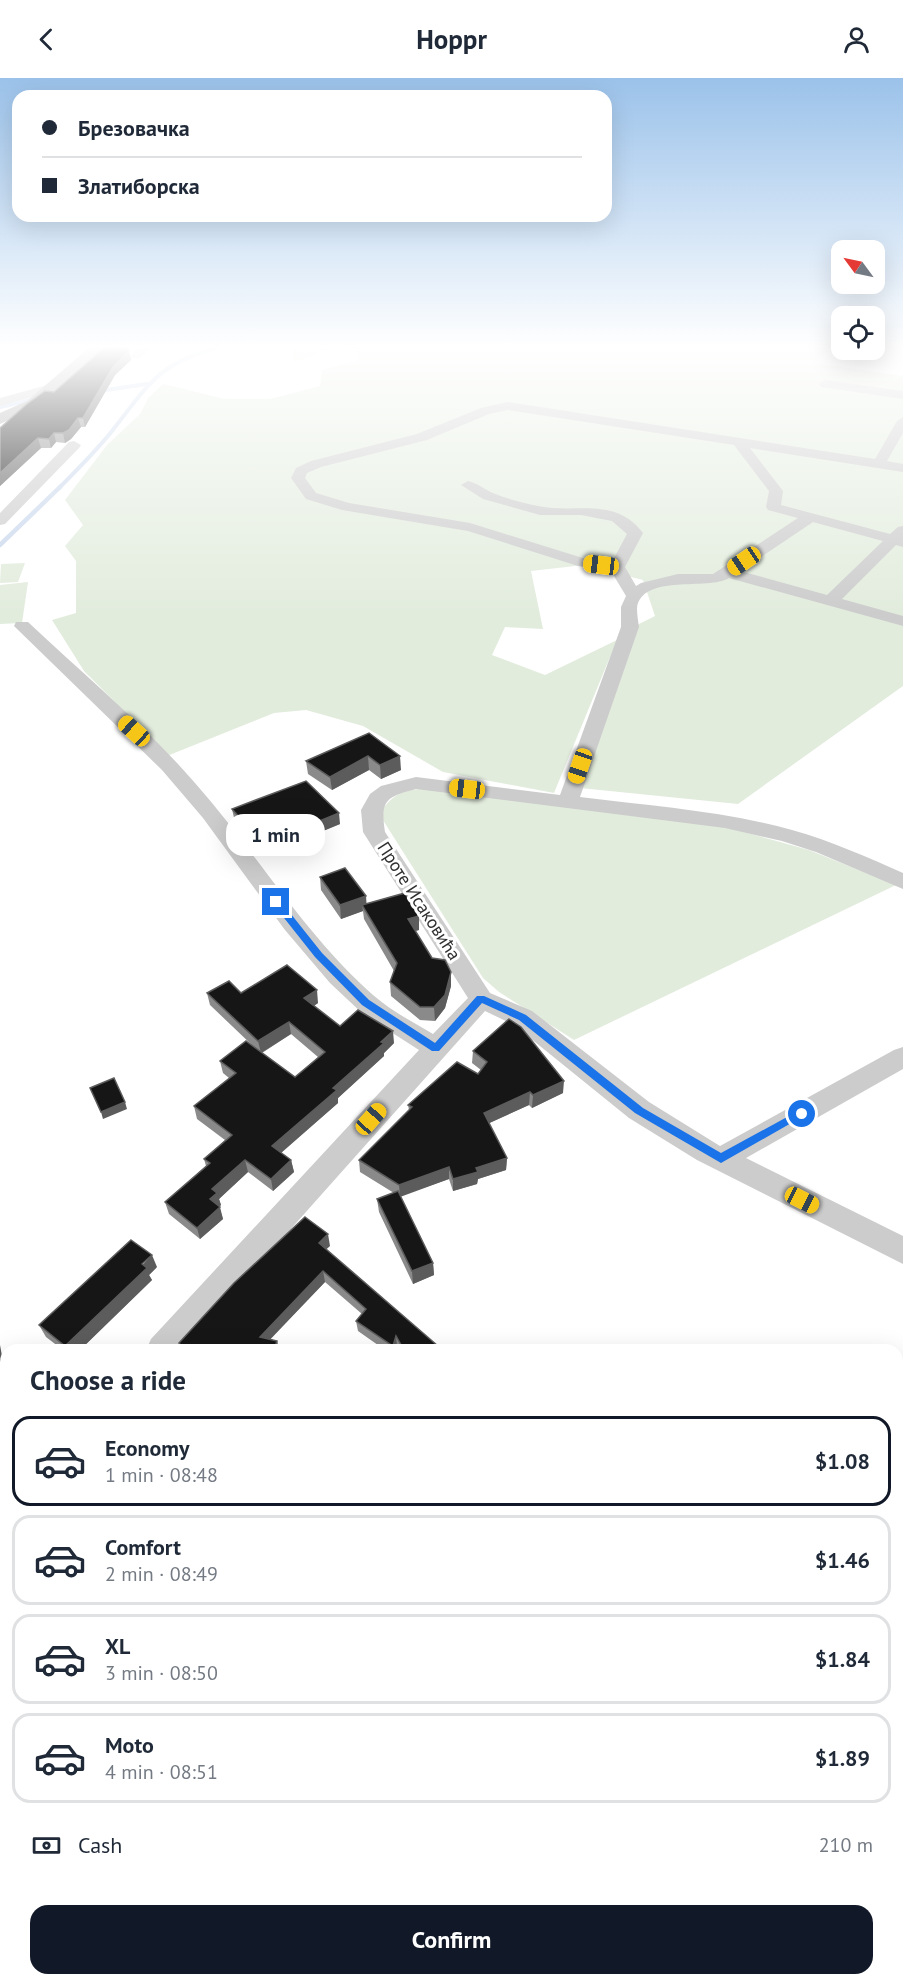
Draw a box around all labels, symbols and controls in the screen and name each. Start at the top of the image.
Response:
text: Hoppr [416,22,487,56]
icon: back [30,23,63,56]
icon: person [840,23,873,56]
text: Брезовачка [78,114,190,142]
text: Златиборска [78,172,200,200]
north arrow [831,240,885,294]
map controls [831,240,885,360]
button: locate [831,306,885,360]
car [724,543,764,579]
car [582,554,620,576]
car [115,712,153,750]
car [566,746,594,786]
car [448,778,486,800]
callout: 1 min [226,815,326,857]
text: 1 min [251,822,300,848]
street label: Проте Исаковића [373,837,466,964]
route end [262,888,289,915]
car [352,1100,390,1138]
route start [788,1100,815,1127]
car [782,1184,822,1216]
text: Choose a ride [30,1363,186,1397]
icon: car [33,1434,87,1488]
text: Economy [105,1434,189,1462]
text: $1.08 [815,1447,870,1475]
text: 1 min · 08:48 [105,1462,218,1488]
icon: car [33,1533,87,1587]
text: Comfort [105,1533,181,1561]
text: $1.46 [815,1546,870,1574]
text: 2 min · 08:49 [105,1561,218,1587]
icon: car [33,1632,87,1686]
text: XL [105,1632,130,1660]
text: $1.84 [815,1645,870,1673]
text: 3 min · 08:50 [105,1660,218,1686]
icon: car [33,1731,87,1785]
text: Moto [105,1731,154,1759]
text: $1.89 [815,1744,870,1772]
text: 4 min · 08:51 [105,1759,218,1785]
icon: cash [30,1829,63,1862]
text: Cash [78,1831,122,1859]
text: 210 m [819,1832,873,1858]
button: Confirm [30,1905,873,1974]

